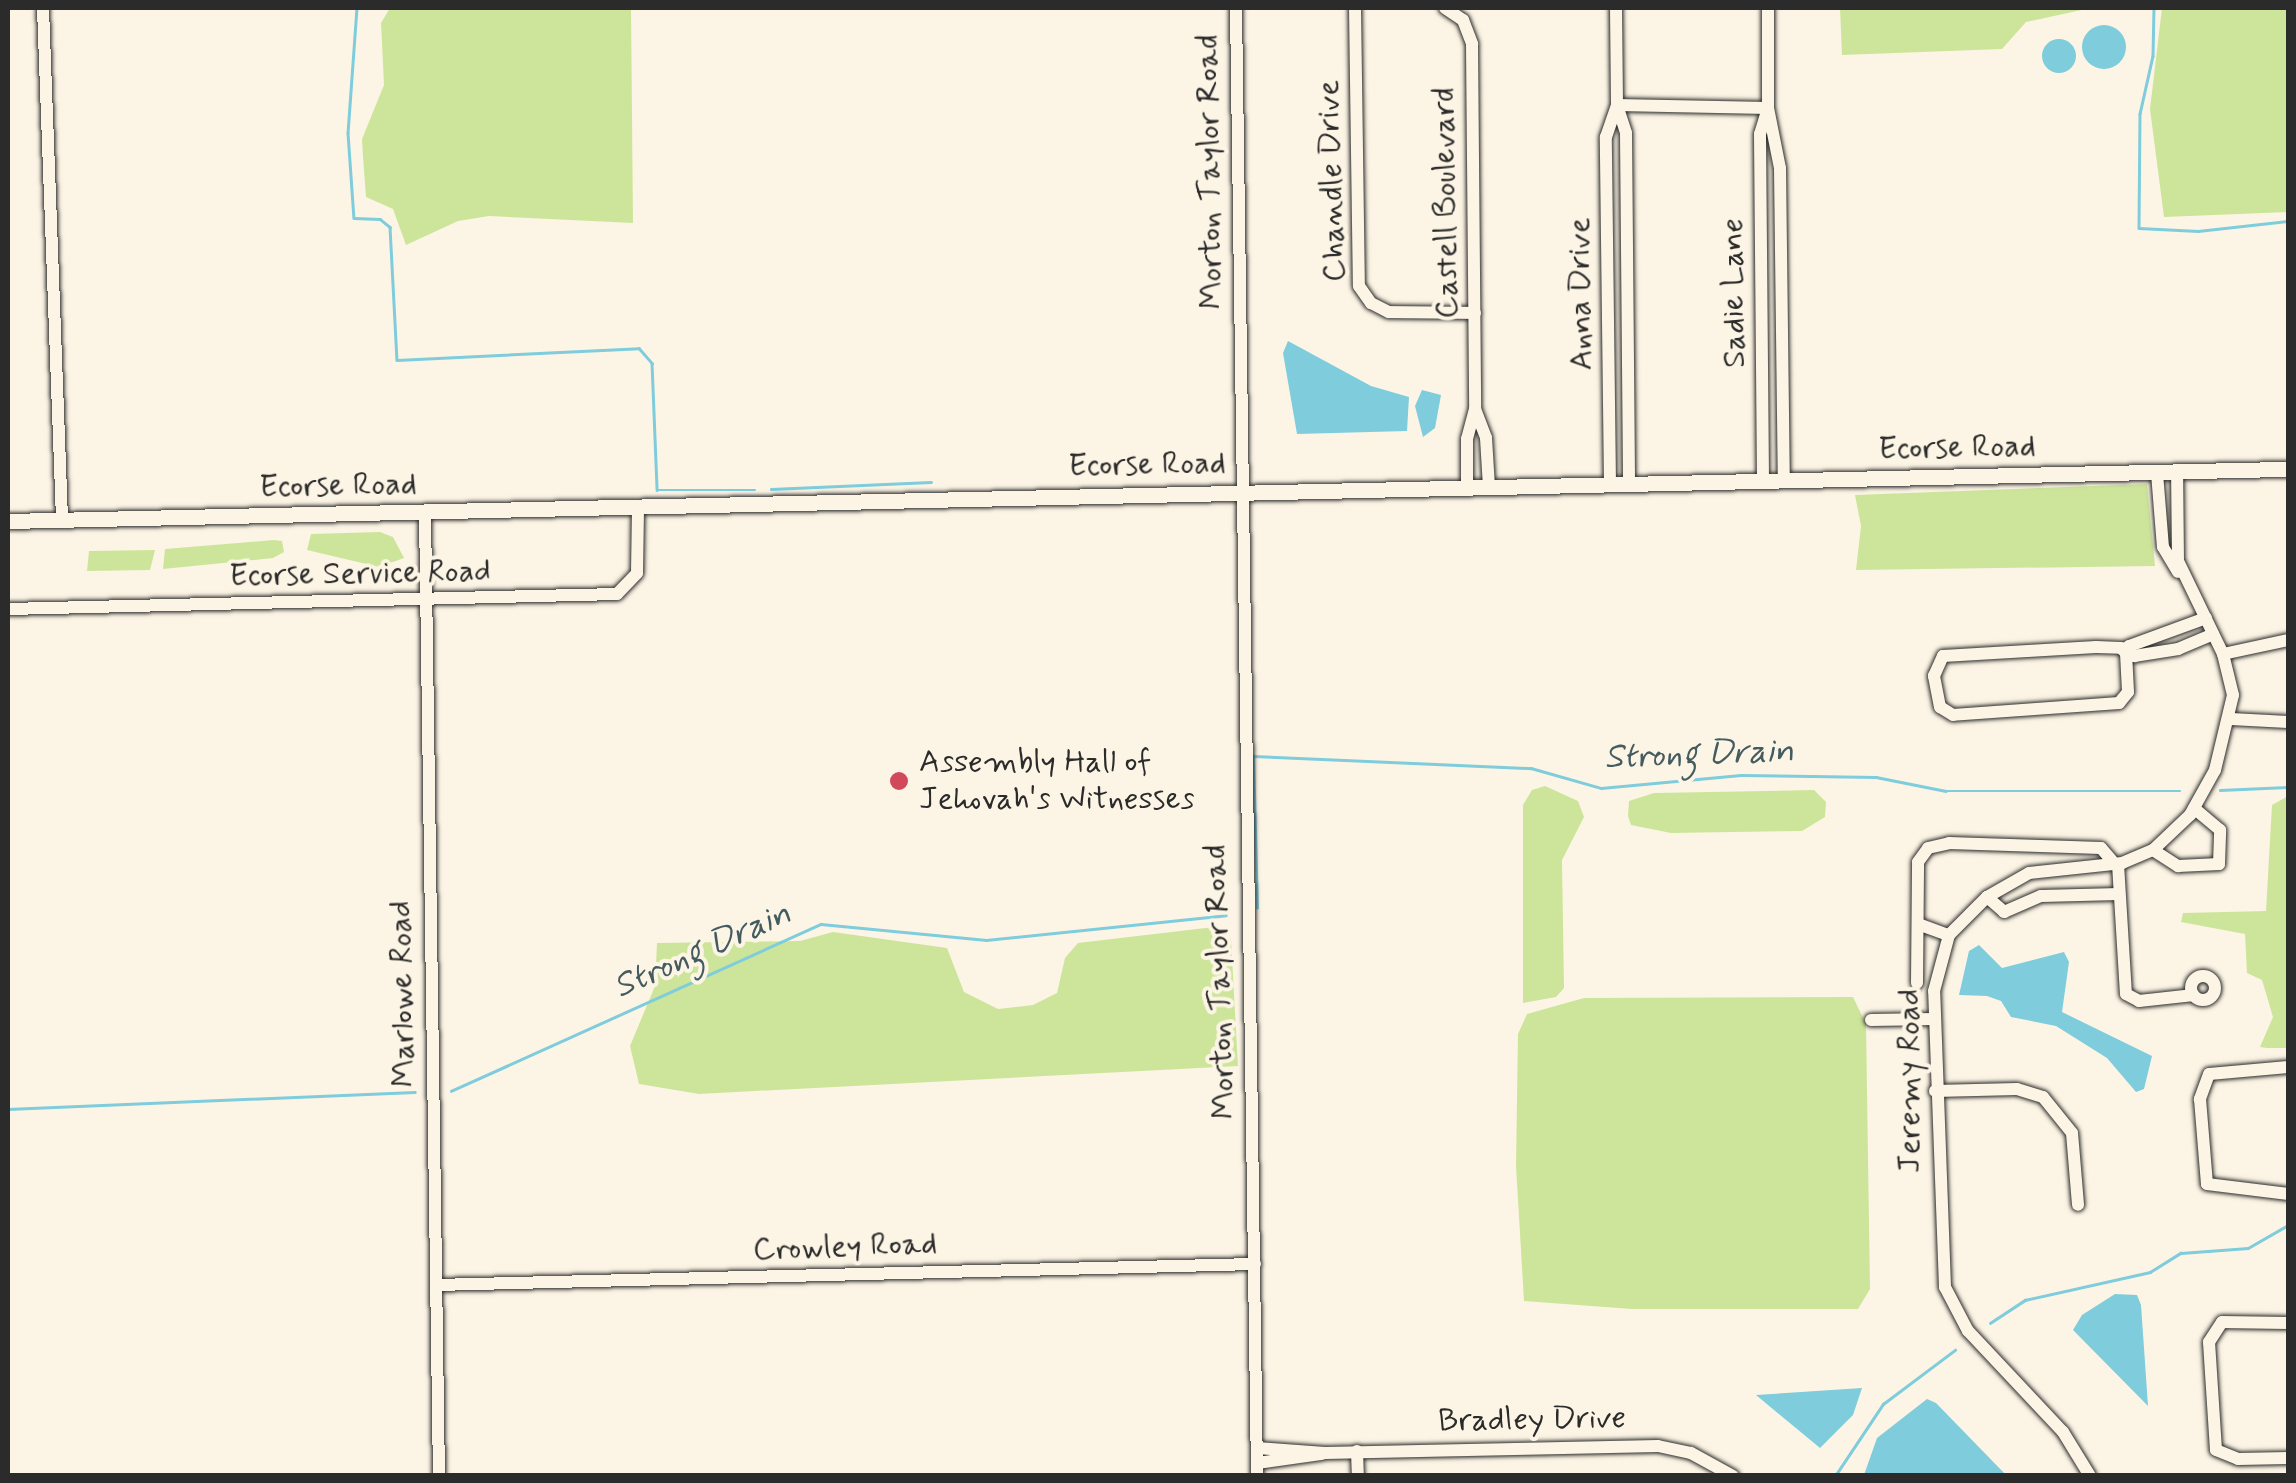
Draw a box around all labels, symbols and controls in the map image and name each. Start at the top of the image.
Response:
street label: Morton Taylor Road [1189,42,1231,302]
street label: Chandle Drive [1309,81,1355,281]
street label: Castell Boulevard [1425,88,1467,318]
street label: Sadie Lane [1713,218,1755,368]
street label: Anna Drive [1561,219,1601,369]
street label: Ecorse Road [1878,427,2036,469]
street label: Ecorse Road [1068,444,1226,486]
street label: Ecorse Road [259,465,417,507]
street label: Ecorse Service Road [229,553,491,595]
water label: Strong Drain [1600,730,1798,778]
place label: Assembly Hall of Jehovah's Witnesses [919,744,1203,819]
marker: Assembly Hall of Jehovah's Witnesses [888,770,910,792]
street label: Morton Taylor Road [1196,852,1244,1112]
water label: Strong Drain [604,891,800,1009]
street label: Marlowe Road [382,900,424,1088]
street label: Jeremy Road [1891,989,1929,1173]
street label: Crowley Road [754,1225,936,1269]
street label: Bradley Drive [1439,1399,1625,1441]

